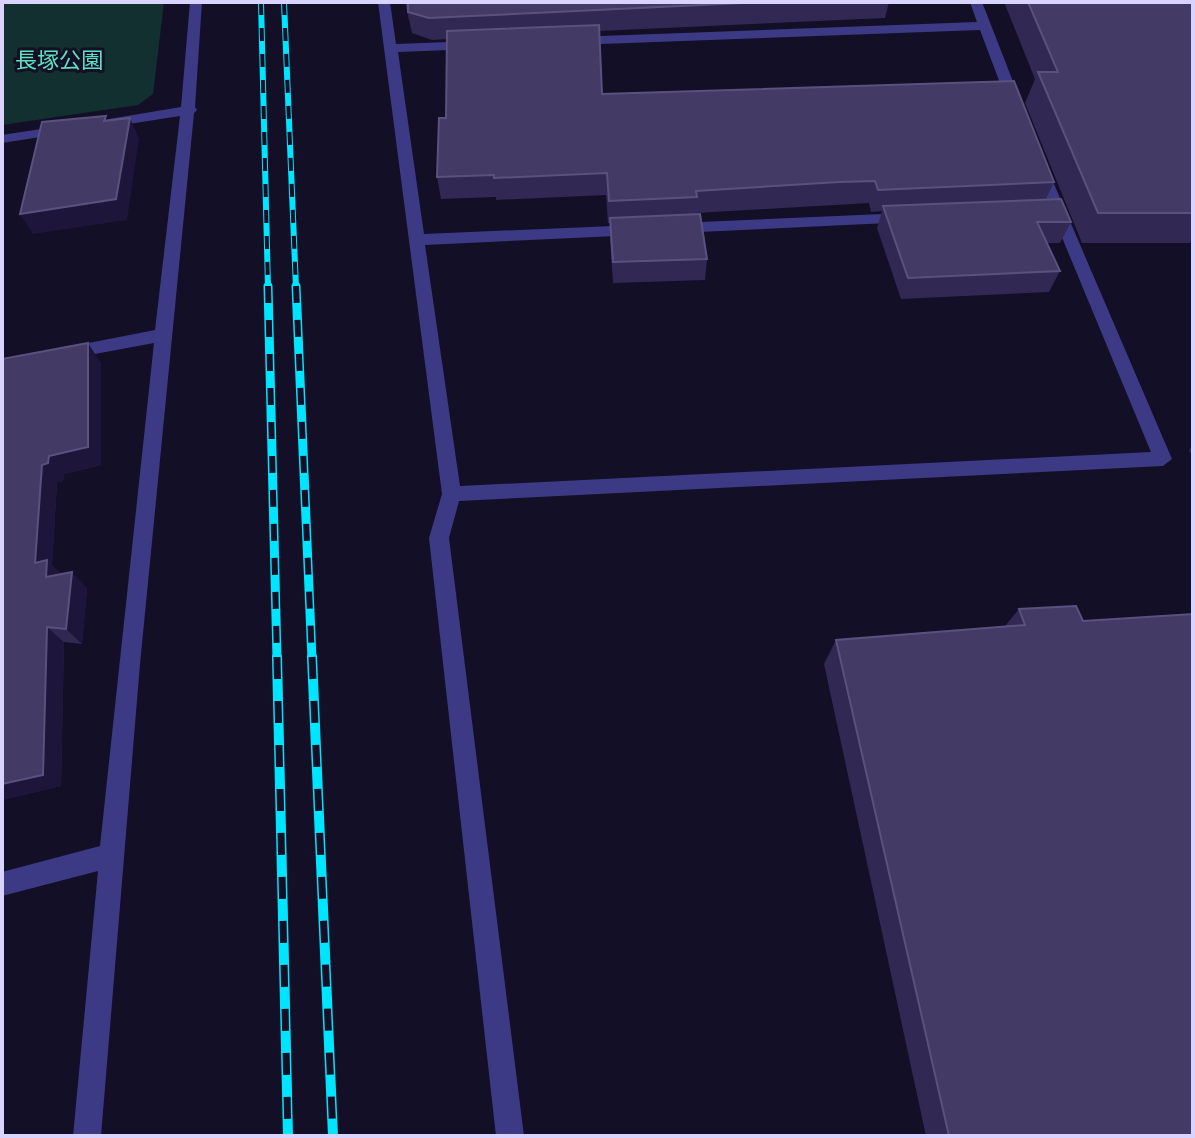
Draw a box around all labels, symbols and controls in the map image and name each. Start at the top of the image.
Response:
park label: 長塚公園 [15,44,103,74]

